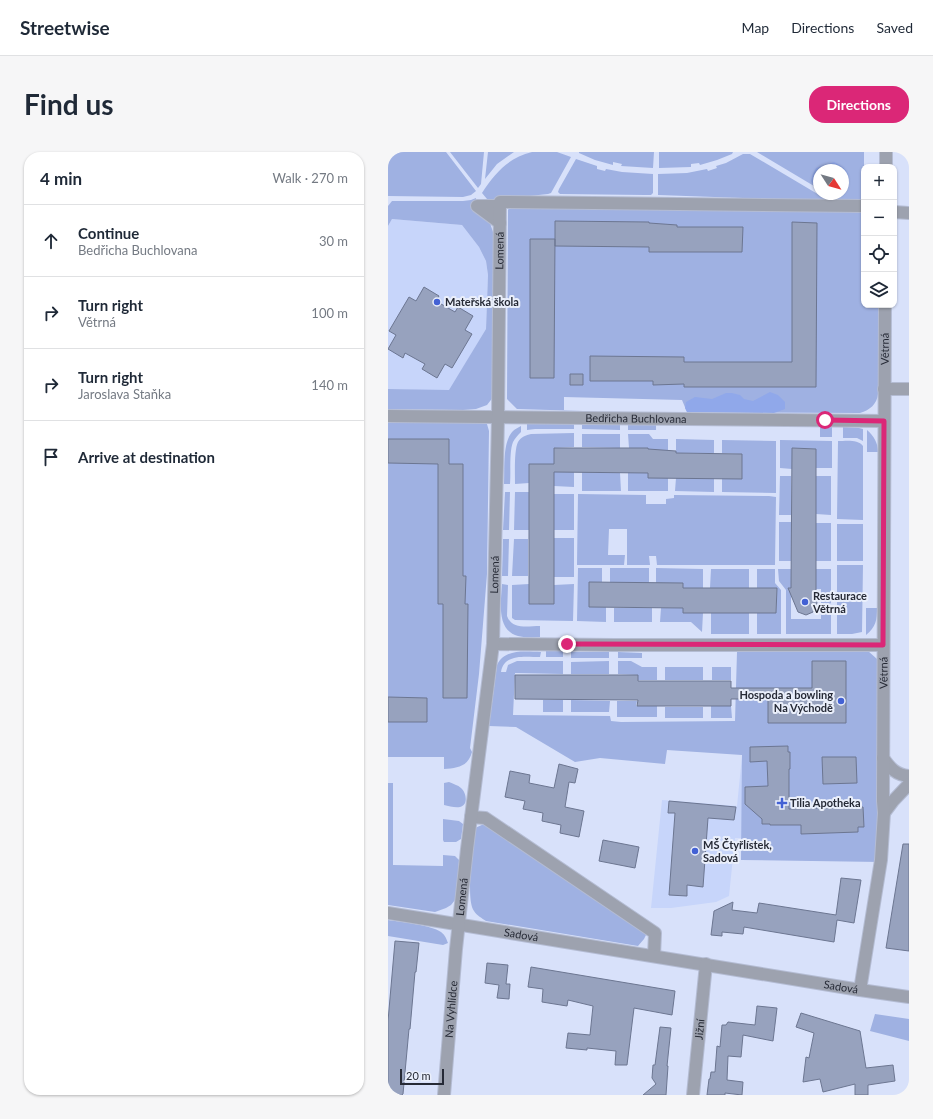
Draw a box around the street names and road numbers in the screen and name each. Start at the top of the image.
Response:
street label: Lomená [492,232,506,270]
street label: Větrná [878,333,891,365]
street label: Bedřicha Buchlovana [585,411,687,425]
street label: Lomená [487,556,501,594]
street label: Větrná [876,657,890,689]
street label: Lomená [453,877,470,916]
street label: Sadová [503,925,539,943]
street label: Sadová [823,977,859,996]
street label: Na Vyhlídce [442,980,459,1038]
street label: Jižní [692,1018,707,1040]

